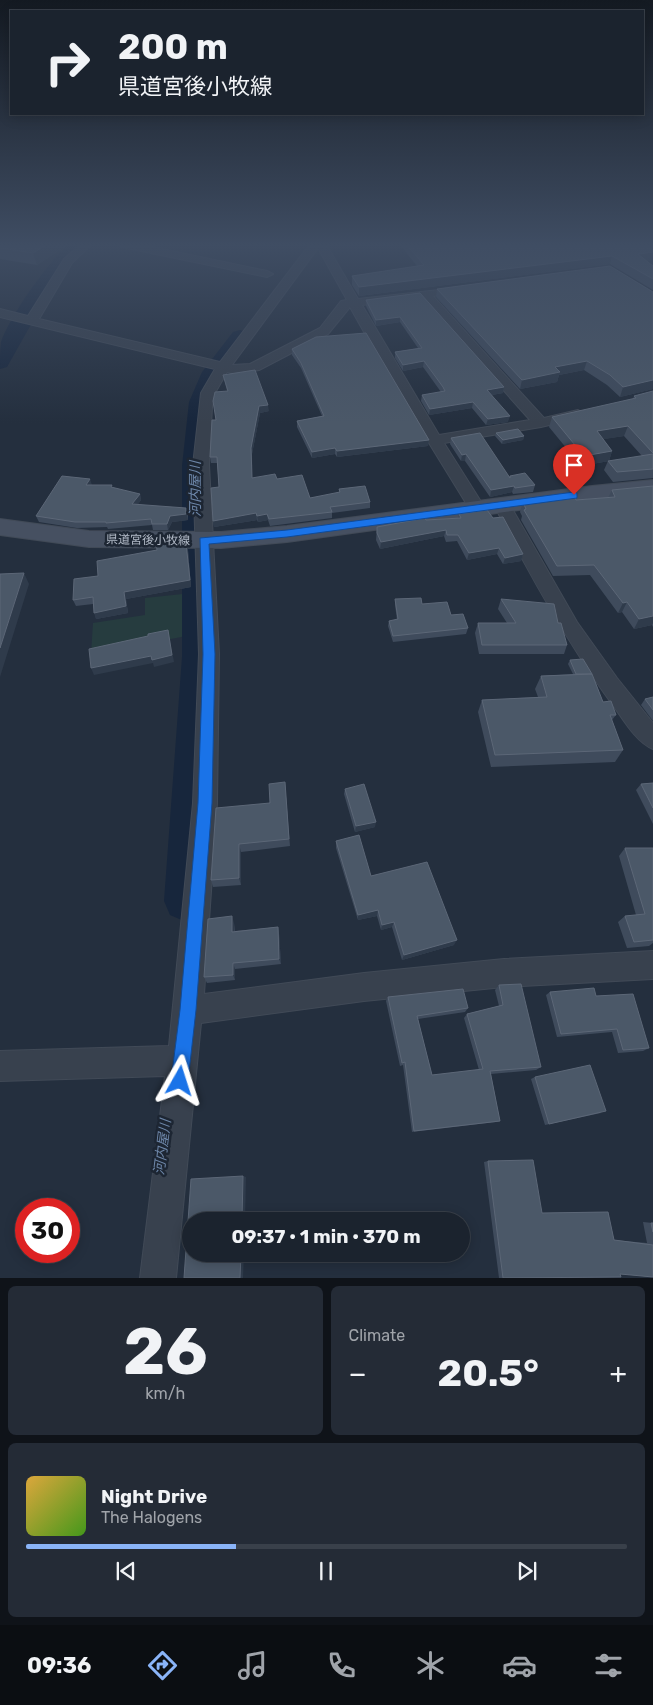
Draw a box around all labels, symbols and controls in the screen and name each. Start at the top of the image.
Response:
text: 200 m [118,26,228,68]
icon: right [35,30,100,95]
text: 県道宮後小牧線 [118,73,272,100]
pin [553,444,595,495]
icon: arrive [560,451,588,479]
water label: 河内屋川 [187,459,204,517]
street label: 県道宮後小牧線 [106,532,190,548]
position arrow [153,1054,205,1106]
water label: 河内屋川 [151,1116,175,1176]
speed limit sign: 30 [15,1198,80,1263]
text: 09:37 · 1 min · 370 m [231,1225,421,1248]
text: 26 [123,1313,208,1390]
text: Climate [349,1326,405,1345]
text: 20.5° [438,1350,539,1396]
text: − [349,1357,367,1390]
text: + [610,1357,627,1390]
text: km/h [145,1384,185,1403]
text: Night Drive [101,1485,207,1508]
text: The Halogens [101,1508,202,1527]
icon: previous [112,1557,140,1585]
icon: pause [312,1557,340,1585]
icon: next [513,1557,541,1585]
icon: directions [145,1648,180,1683]
icon: music [235,1648,270,1683]
icon: phone [324,1648,359,1683]
icon: climate [413,1648,448,1683]
icon: car [502,1648,537,1683]
icon: filters [591,1648,626,1683]
text: 09:36 [27,1652,91,1679]

